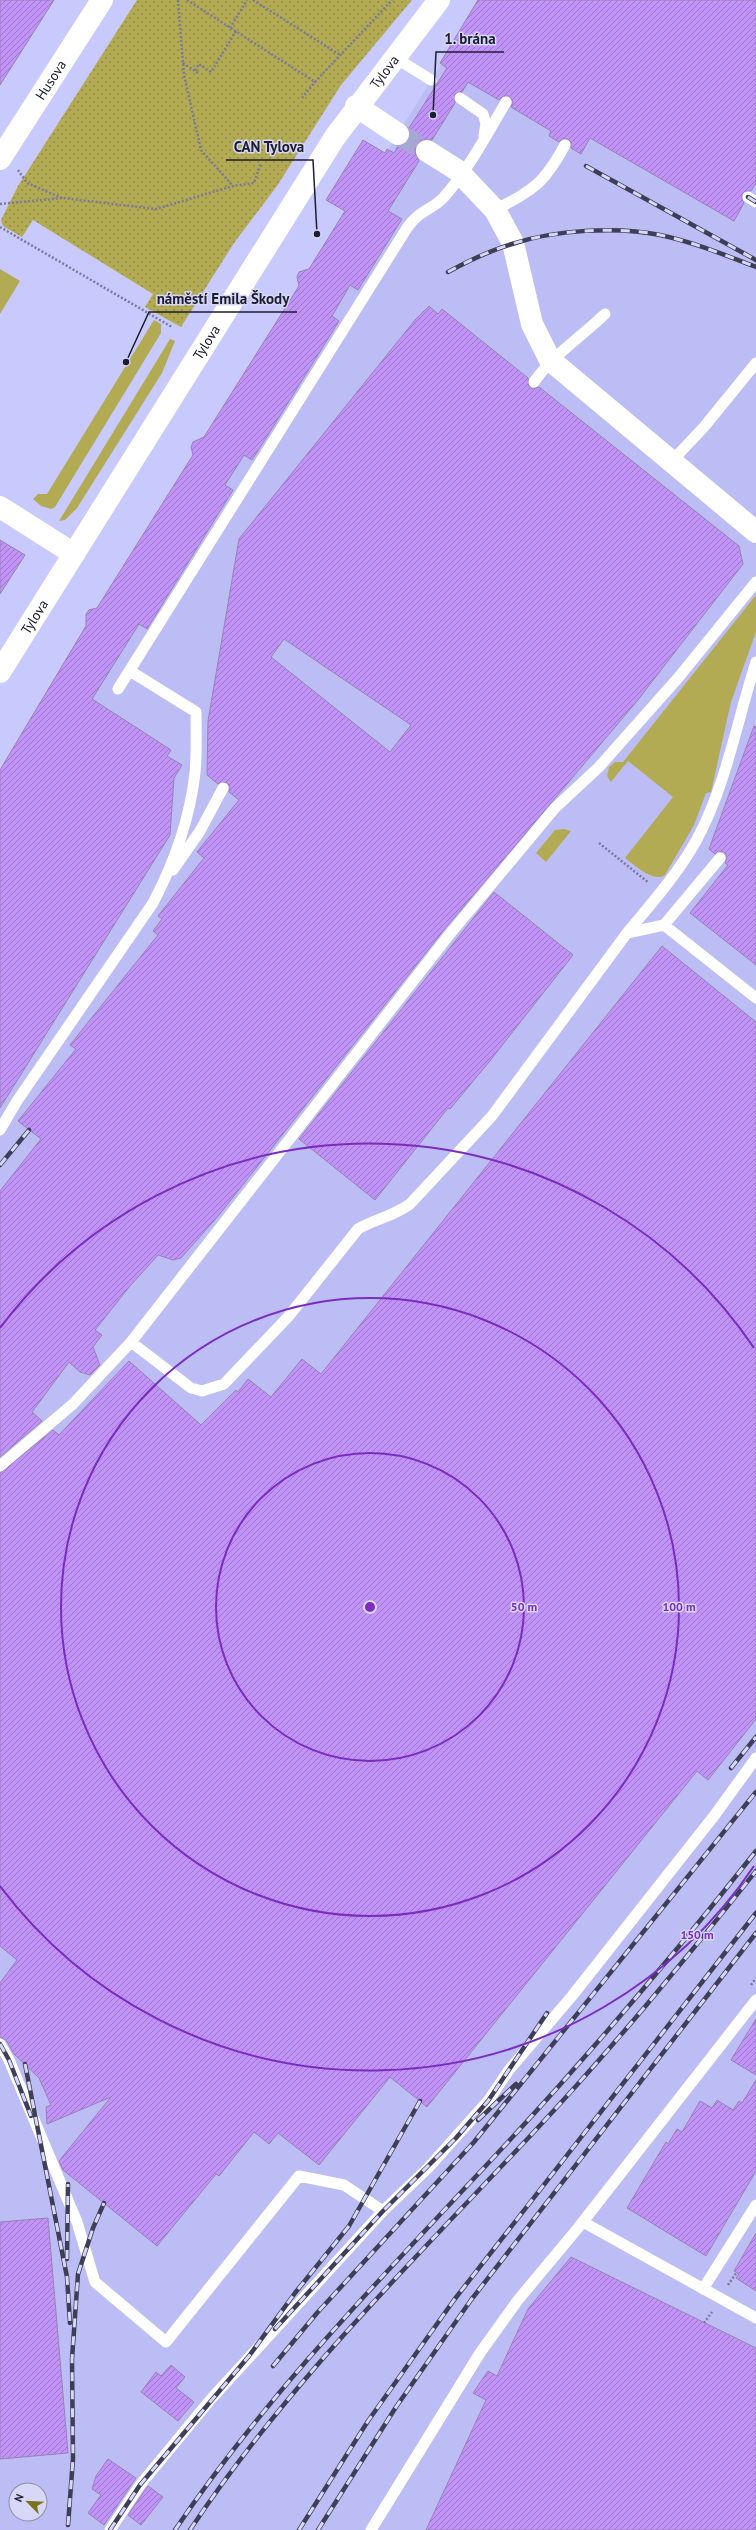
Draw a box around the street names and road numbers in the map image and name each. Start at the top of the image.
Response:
street label: Tylova [366,51,403,92]
street label: Husova [31,56,70,103]
street label: Tylova [189,322,224,363]
street label: Tylova [17,596,52,638]

